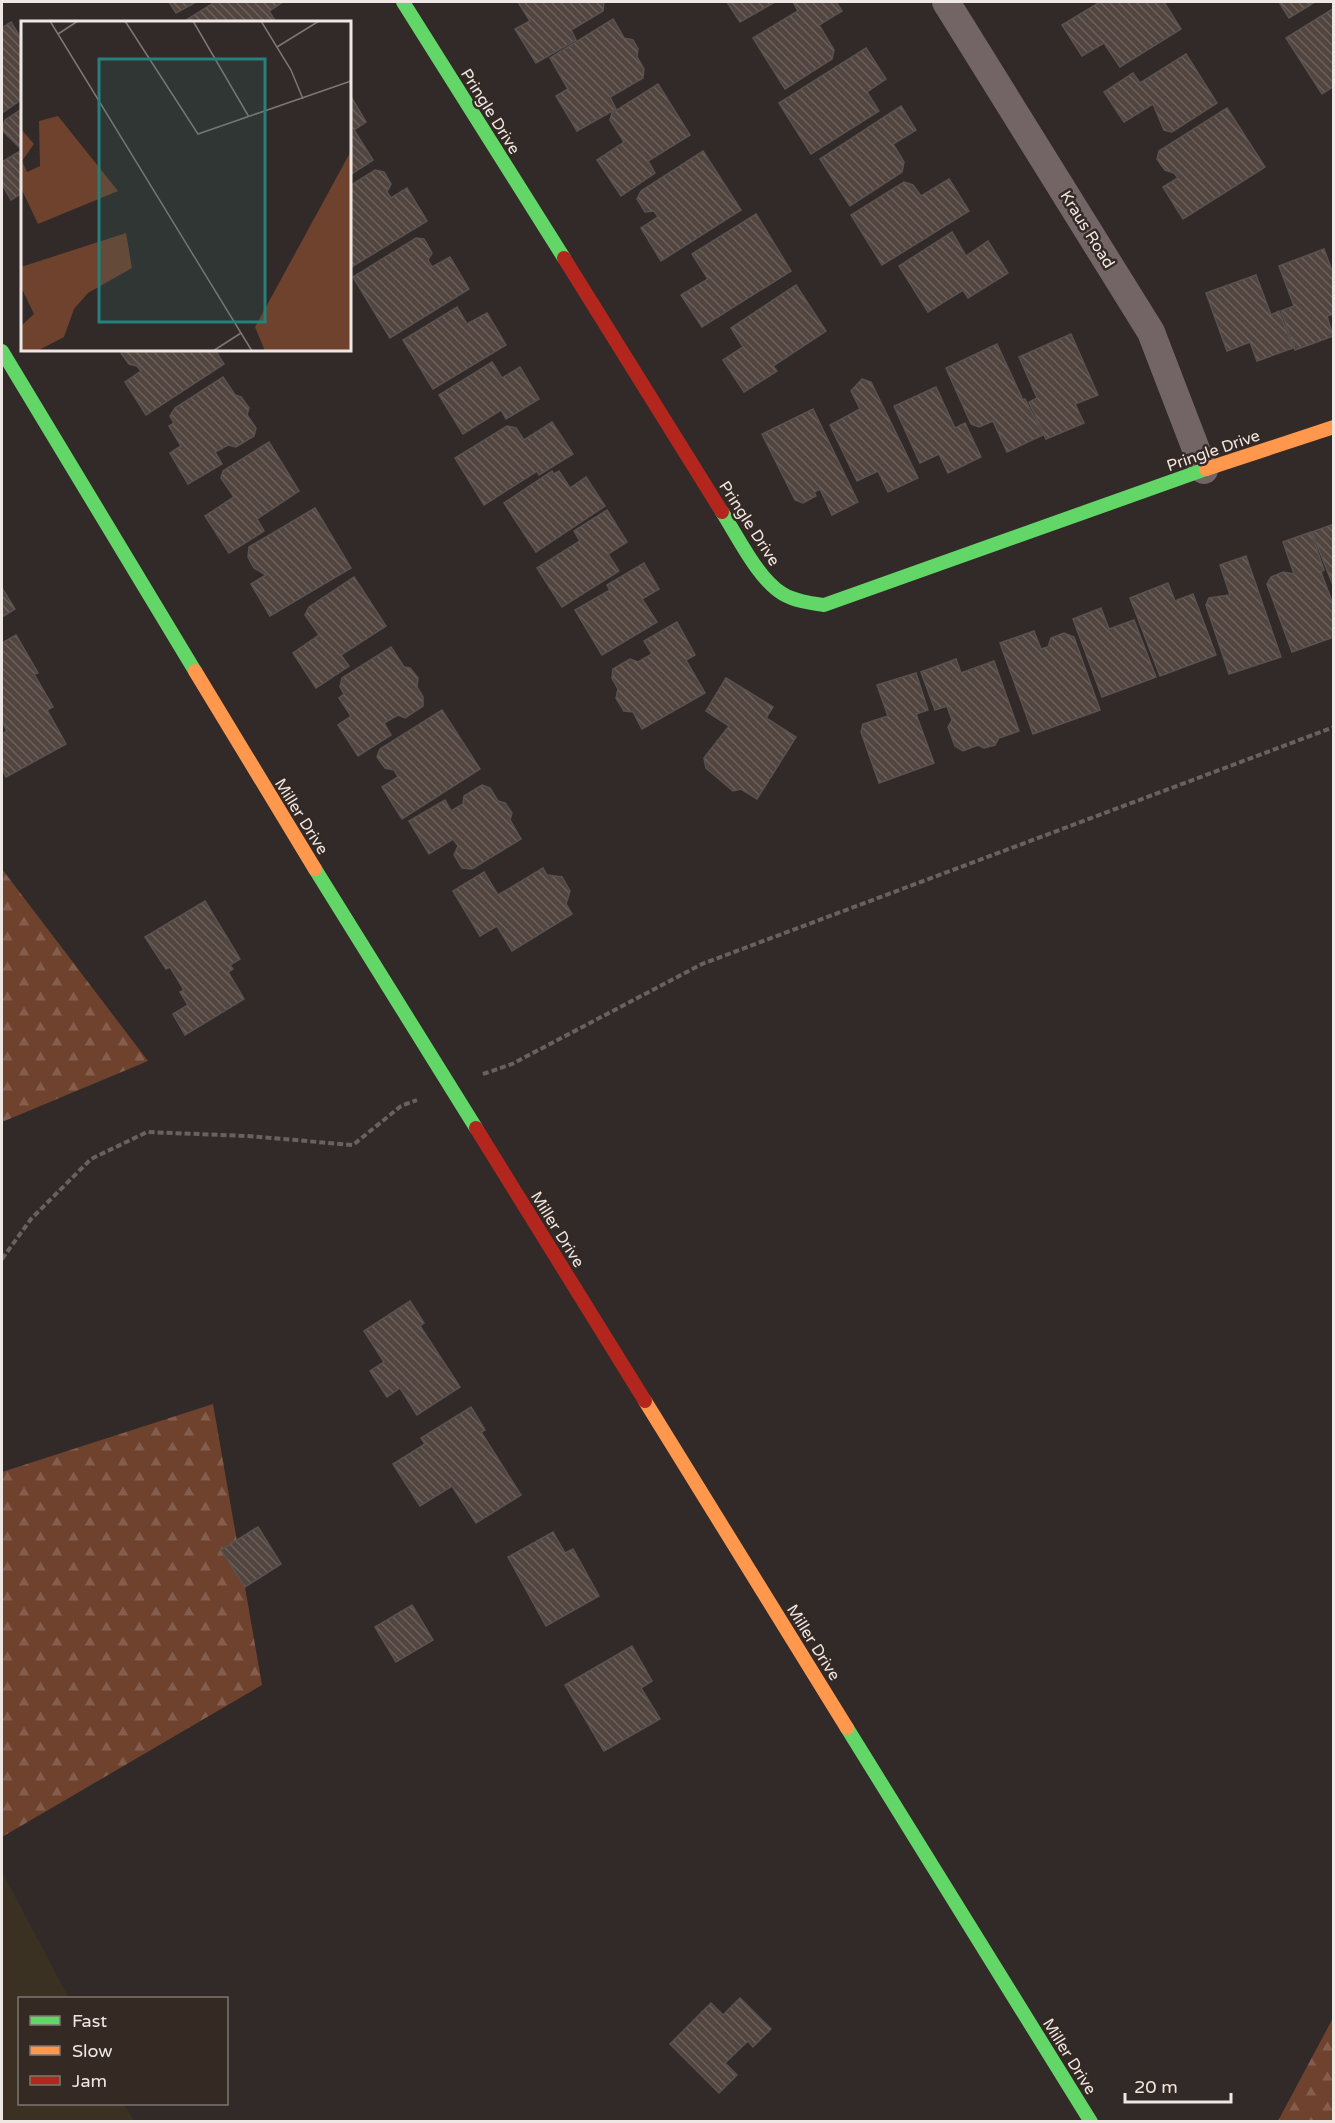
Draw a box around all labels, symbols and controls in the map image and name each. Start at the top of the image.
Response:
inset map [21,21,351,351]
street label: Pringle Drive [456,65,524,158]
street label: Kraus Road [1055,187,1119,272]
street label: Pringle Drive [1164,426,1263,476]
street label: Pringle Drive [714,477,784,570]
street label: Miller Drive [270,775,332,858]
street label: Miller Drive [526,1188,588,1271]
street label: Miller Drive [782,1601,844,1684]
legend [18,1997,228,2105]
text: Fast [72,2010,107,2032]
street label: Miller Drive [1038,2015,1100,2098]
text: Slow [72,2040,113,2062]
scale bar [1125,2066,1232,2104]
text: Jam [72,2070,107,2092]
text: 20 m [1134,2076,1178,2098]

